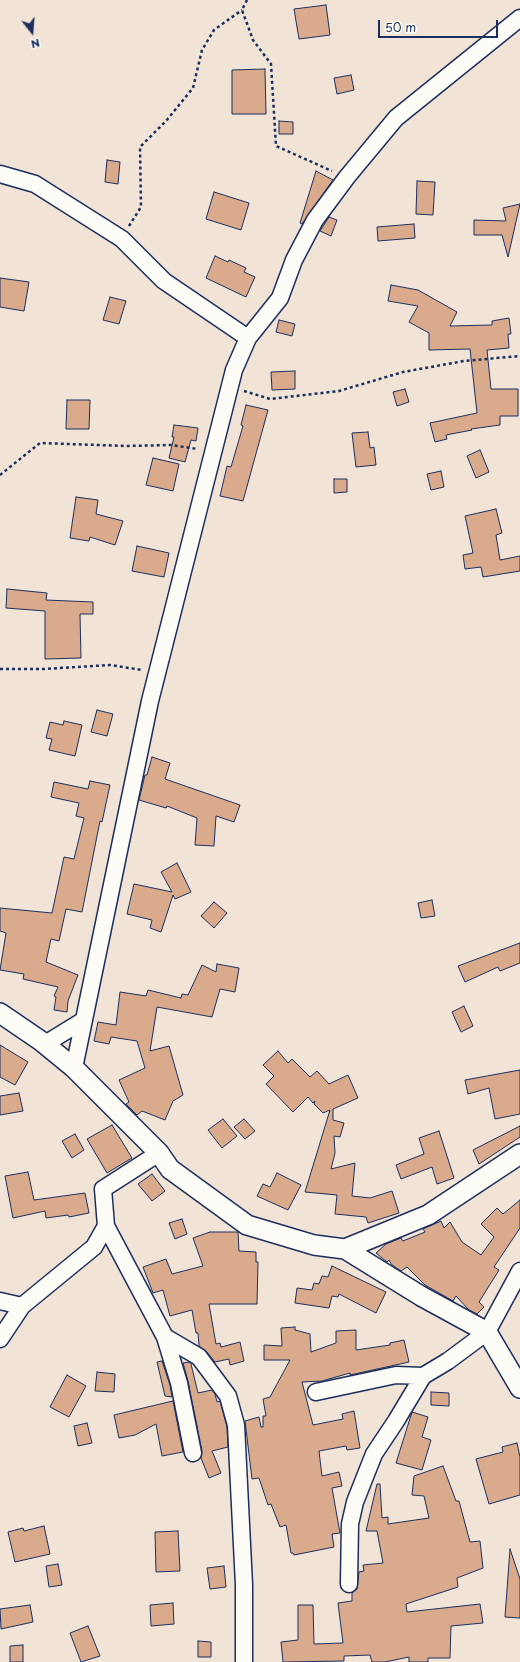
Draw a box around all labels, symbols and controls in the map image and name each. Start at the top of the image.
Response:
north arrow [12,12,52,52]
scale bar [380,12,500,38]
text: 50 m [385,18,416,36]
text: N [29,35,42,53]

